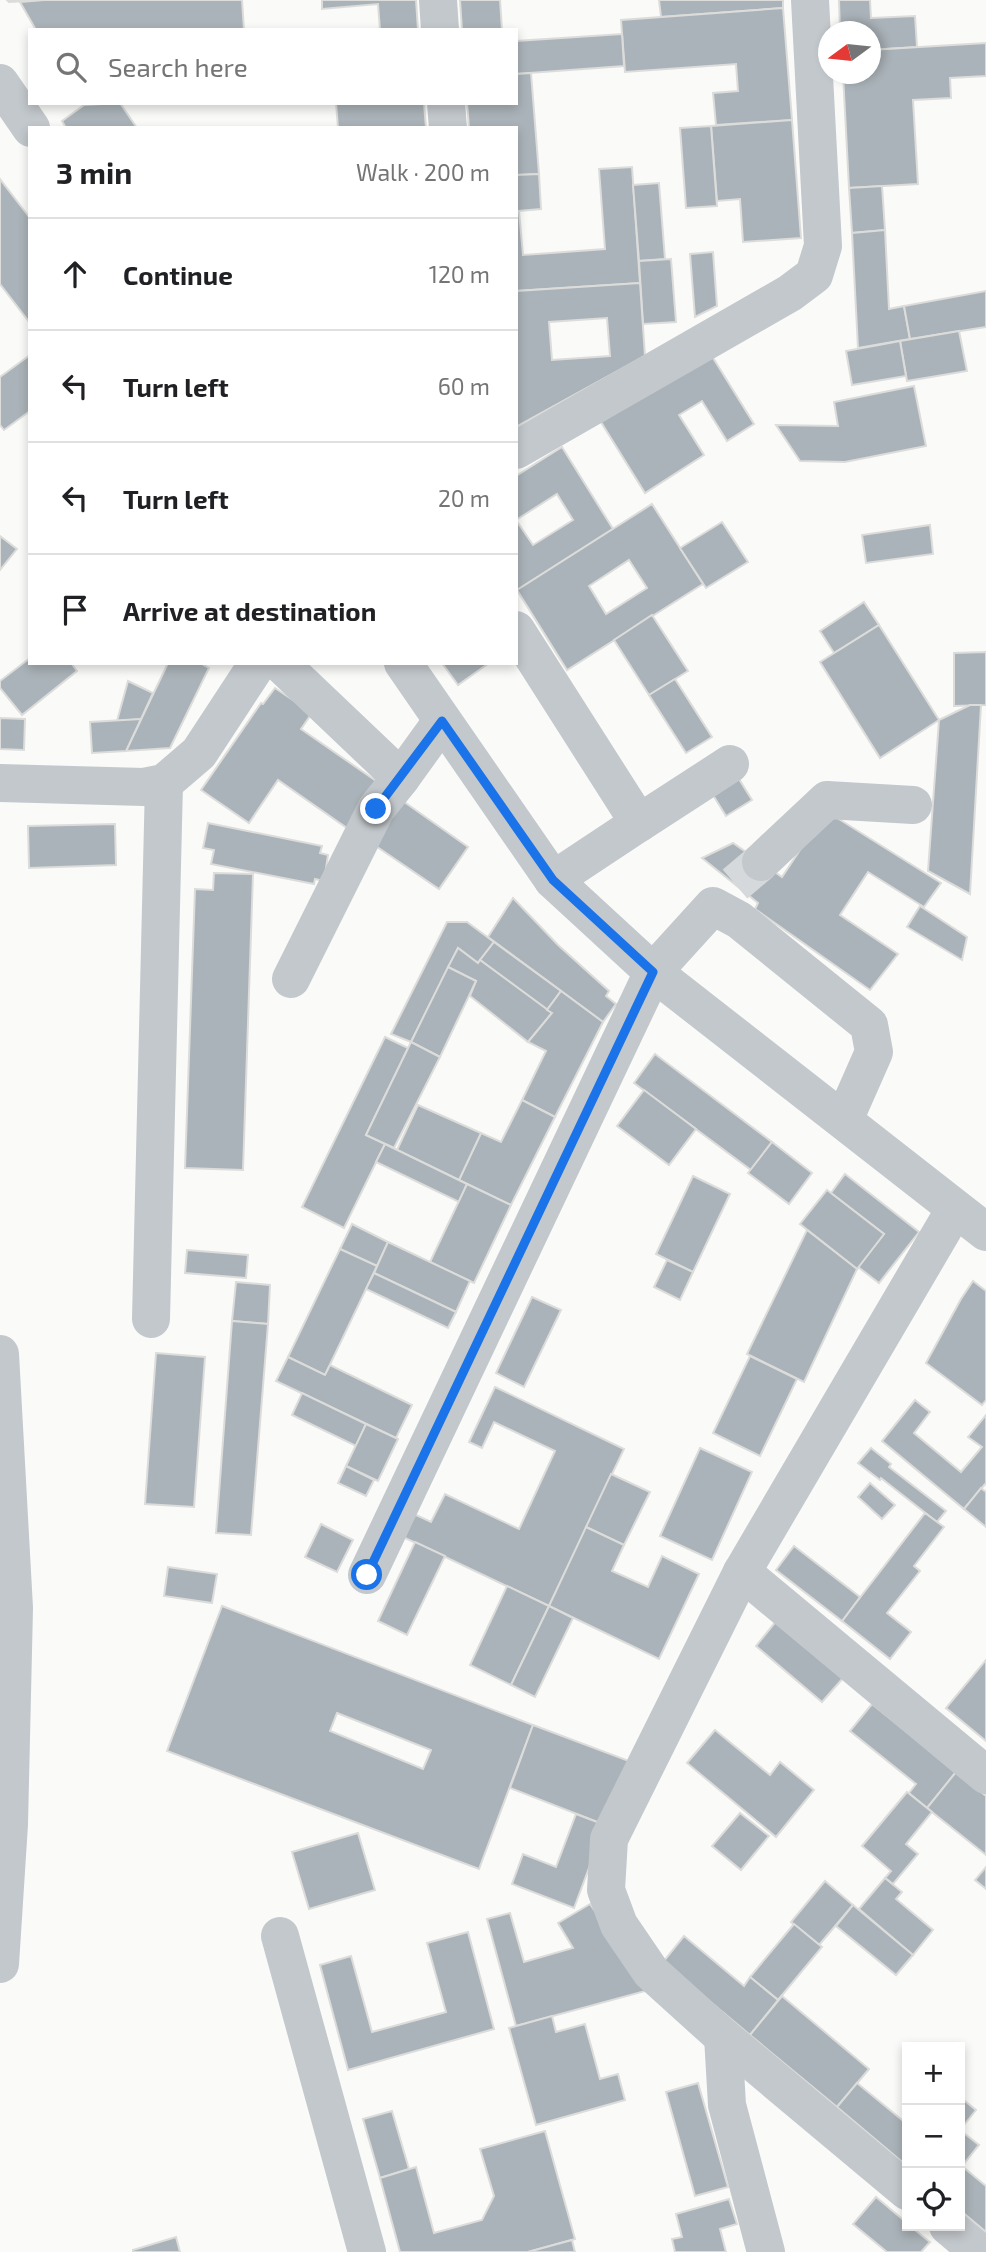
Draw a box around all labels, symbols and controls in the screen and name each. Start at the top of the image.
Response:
north arrow [818,21,881,84]
search box [28,28,518,105]
icon: search [52,48,90,86]
text: Search here [108,51,248,82]
text: 3 min [56,154,132,190]
text: Walk · 200 m [356,158,490,186]
icon: ahead [56,255,94,293]
text: Continue [123,259,233,290]
text: 120 m [429,260,490,288]
icon: left [56,367,94,405]
text: Turn left [123,371,229,402]
text: 60 m [438,372,490,400]
icon: left [56,479,94,517]
text: Turn left [123,483,229,514]
text: 20 m [438,484,490,512]
icon: arrive [56,591,94,629]
text: Arrive at destination [123,595,376,626]
route end [360,793,391,824]
route start [351,1559,382,1590]
map controls [902,2042,965,2231]
button: + [902,2042,965,2105]
button: − [902,2105,965,2168]
button: locate [902,2168,965,2231]

